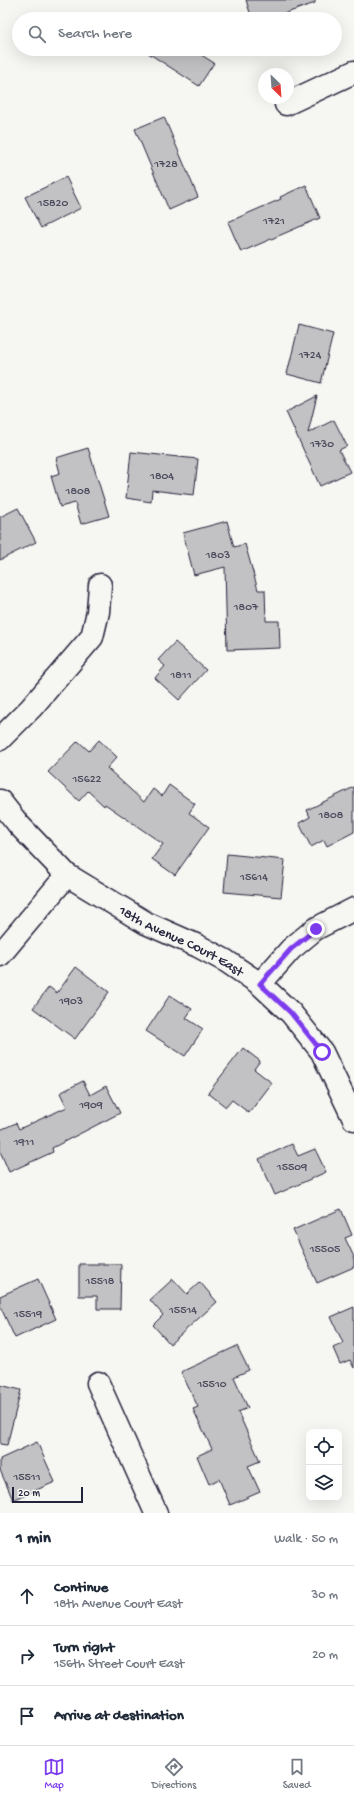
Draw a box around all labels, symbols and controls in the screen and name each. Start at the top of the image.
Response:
search box [12,12,342,56]
icon: search [26,23,48,45]
text: Search here [58,25,132,43]
north arrow [258,68,294,104]
house number: 1728 [153,158,178,172]
house number: 15820 [37,197,68,211]
house number: 1721 [262,215,285,229]
house number: 1724 [298,349,322,363]
house number: 1730 [309,438,334,452]
house number: 1804 [149,470,174,484]
house number: 1808 [65,485,91,499]
house number: 1803 [205,549,230,563]
house number: 1807 [233,601,259,615]
house number: 1811 [169,669,192,683]
house number: 15622 [71,773,102,787]
house number: 1808 [318,809,344,823]
house number: 15614 [239,871,268,885]
street label: 18th Avenue Court East [114,902,247,982]
route end [307,920,325,938]
house number: 1903 [58,995,83,1009]
route start [313,1043,331,1061]
house number: 1909 [78,1099,103,1113]
house number: 1911 [13,1136,34,1150]
house number: 15509 [276,1161,307,1175]
house number: 15505 [309,1243,340,1257]
house number: 15518 [85,1275,115,1289]
house number: 15514 [168,1304,197,1318]
house number: 15519 [13,1308,42,1322]
house number: 15510 [196,1378,227,1392]
map controls [306,1429,342,1501]
button: locate [306,1429,342,1465]
button: layers [306,1465,342,1501]
house number: 15511 [12,1471,41,1485]
scale bar [12,1485,83,1504]
text: 20 m [18,1488,40,1500]
text: 1 min [16,1529,51,1549]
text: Walk · 50 m [274,1532,338,1547]
text: Continue [54,1579,108,1597]
icon: ahead [16,1585,38,1607]
text: 30 m [312,1588,338,1603]
text: 18th Avenue Court East [54,1597,182,1612]
text: Turn right [54,1639,114,1657]
icon: right [16,1645,38,1667]
text: 20 m [312,1648,338,1663]
text: 156th Street Court East [54,1657,184,1672]
icon: arrive [16,1705,38,1727]
text: Arrive at destination [54,1707,184,1725]
tab: Map [43,1756,65,1792]
tab: Directions [152,1756,196,1792]
tab: Saved [283,1756,311,1792]

